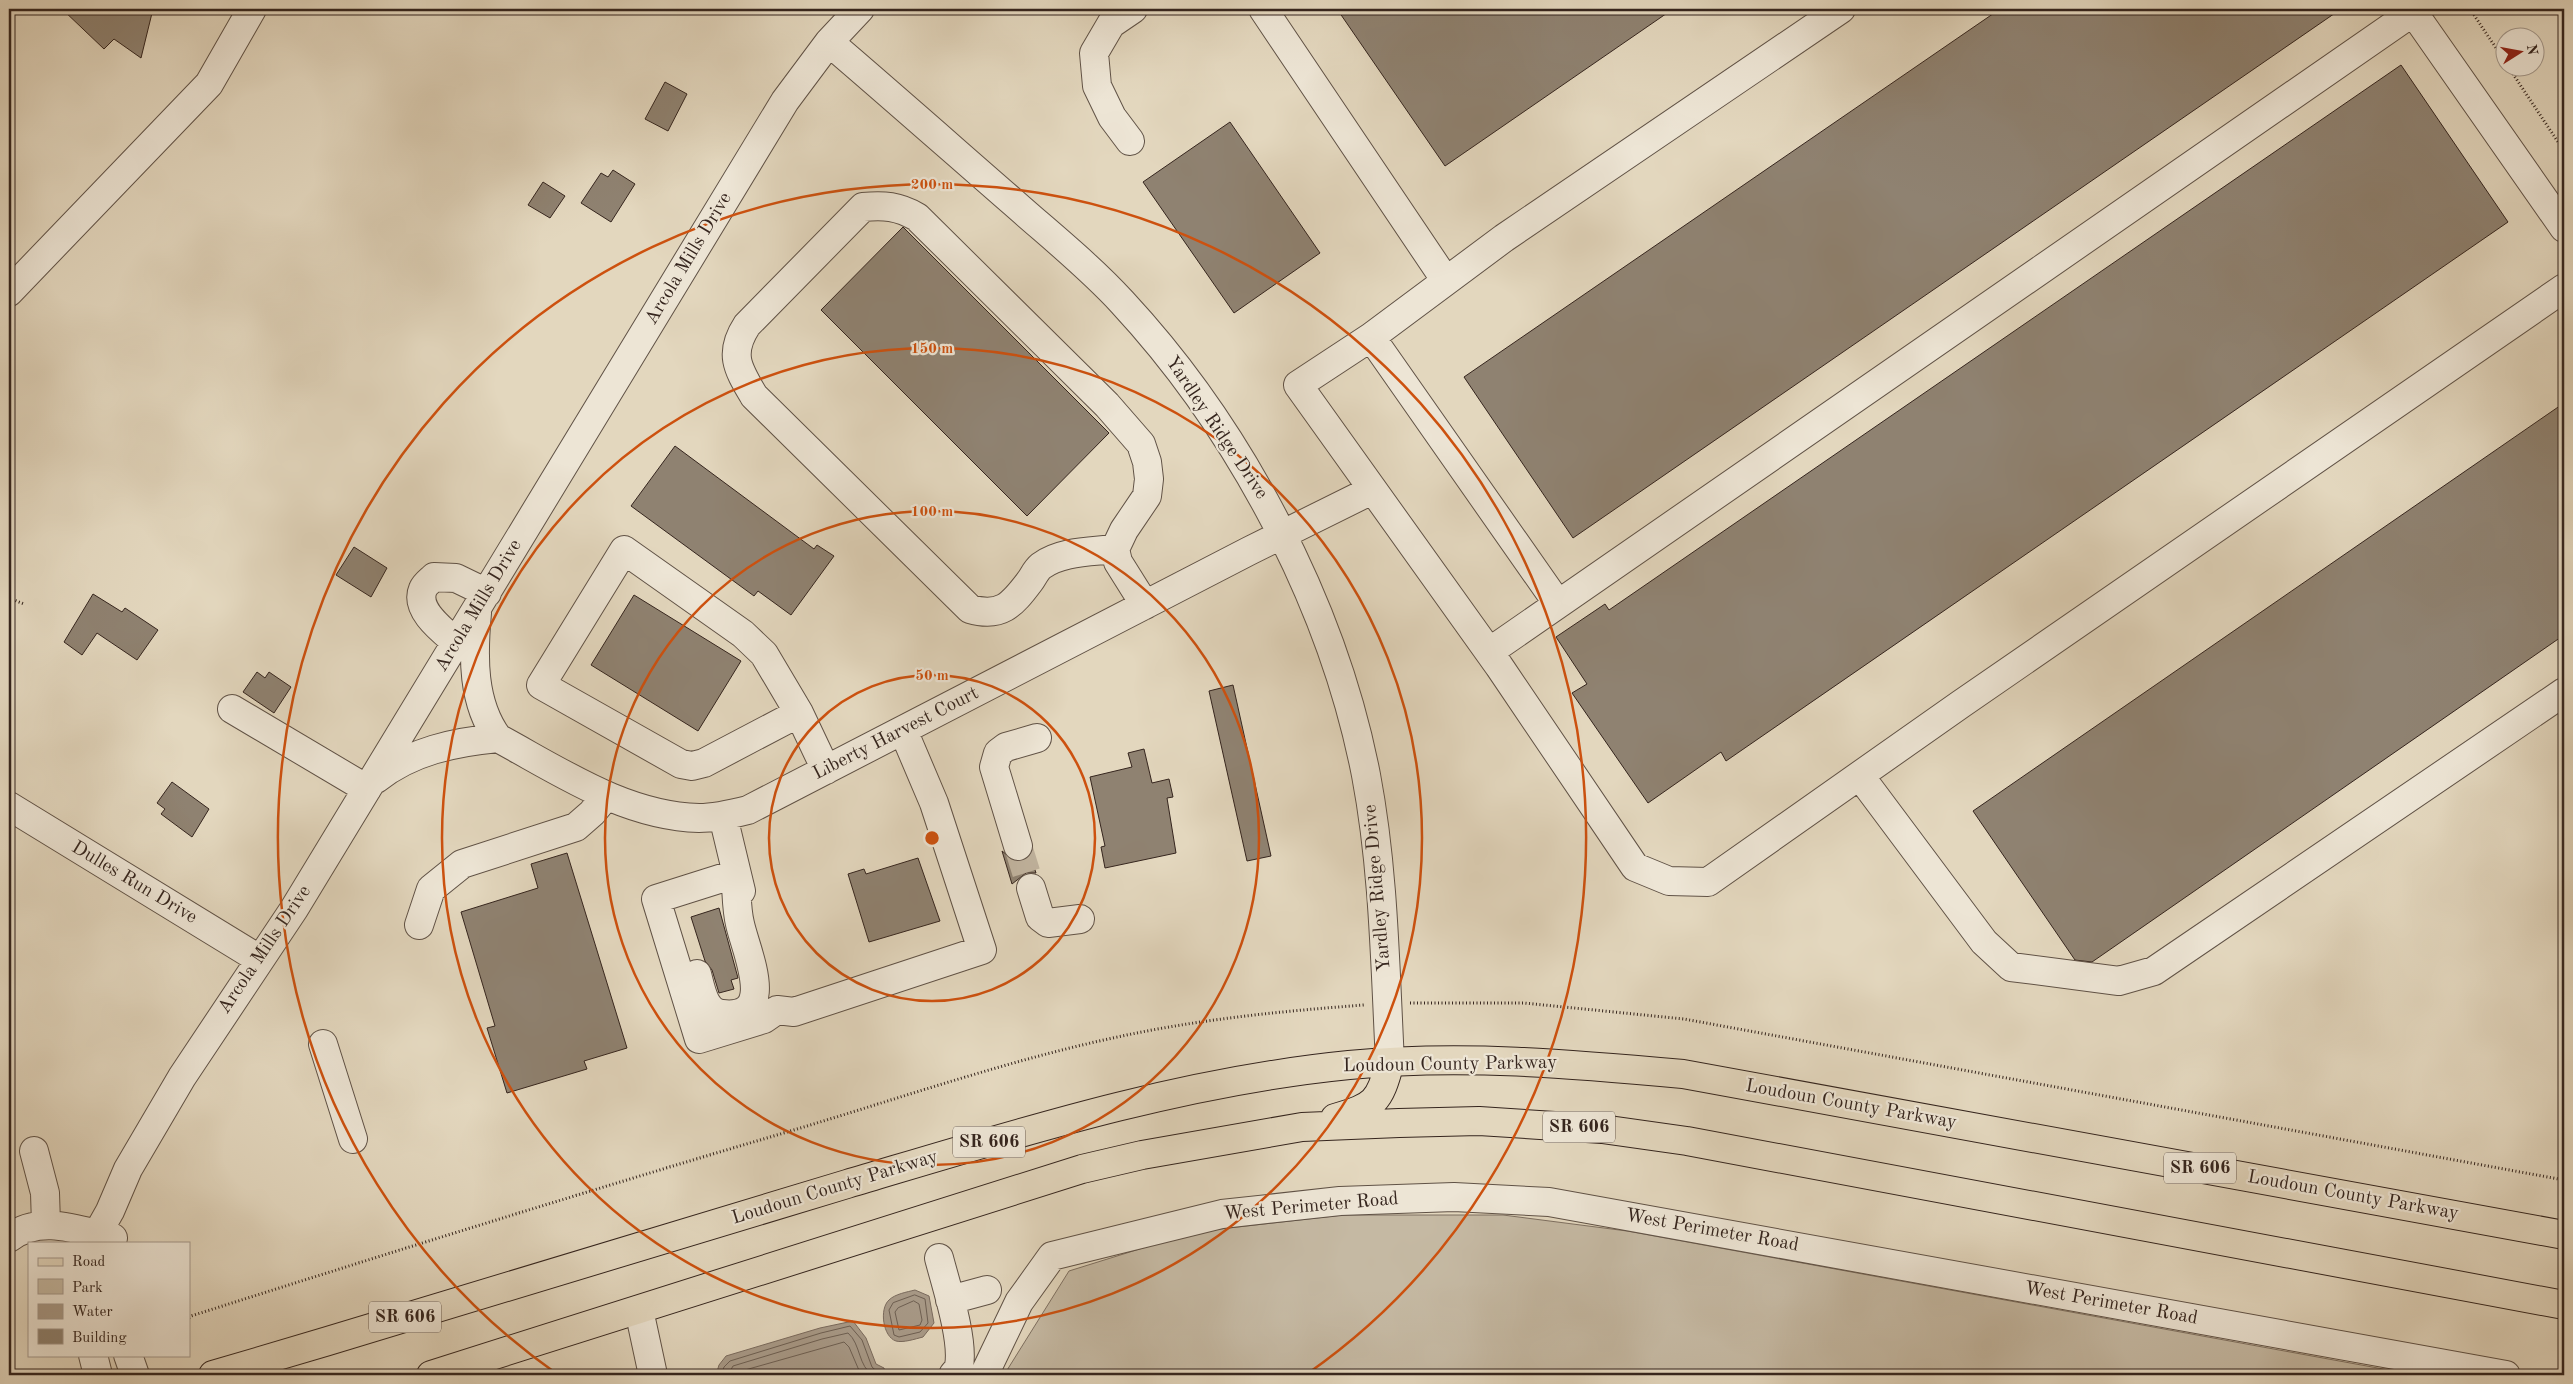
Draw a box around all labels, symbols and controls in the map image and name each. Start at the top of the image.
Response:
north arrow [2496,28,2546,78]
text: N [2524,43,2540,57]
text: 200 m [911,178,953,193]
street label: Arcola Mills Drive [642,190,736,328]
text: 150 m [911,342,953,357]
street label: Yardley Ridge Drive [1161,353,1271,503]
text: 100 m [911,505,953,520]
street label: Arcola Mills Drive [432,537,526,675]
text: 50 m [915,669,949,684]
street label: Liberty Harvest Court [810,684,982,784]
street label: Yardley Ridge Drive [1361,804,1395,972]
centre of rings [923,829,941,847]
street label: Dulles Run Drive [68,838,200,928]
street label: Arcola Mills Drive [215,882,315,1018]
street label: Loudoun County Parkway [1343,1054,1557,1076]
street label: Loudoun County Parkway [1744,1077,1958,1133]
road number: SR 606 [1543,1112,1615,1142]
road number: SR 606 [953,1126,1025,1158]
street label: Loudoun County Parkway [730,1148,940,1228]
road number: SR 606 [2164,1152,2236,1184]
street label: Loudoun County Parkway [2246,1168,2460,1224]
street label: West Perimeter Road [1223,1190,1399,1224]
street label: West Perimeter Road [1624,1206,1800,1256]
legend [28,1242,190,1356]
text: Road [72,1255,106,1270]
street label: West Perimeter Road [2023,1279,2199,1329]
text: Park [72,1281,103,1296]
road number: SR 606 [369,1301,441,1332]
text: Water [72,1305,113,1320]
text: Building [72,1331,127,1346]

